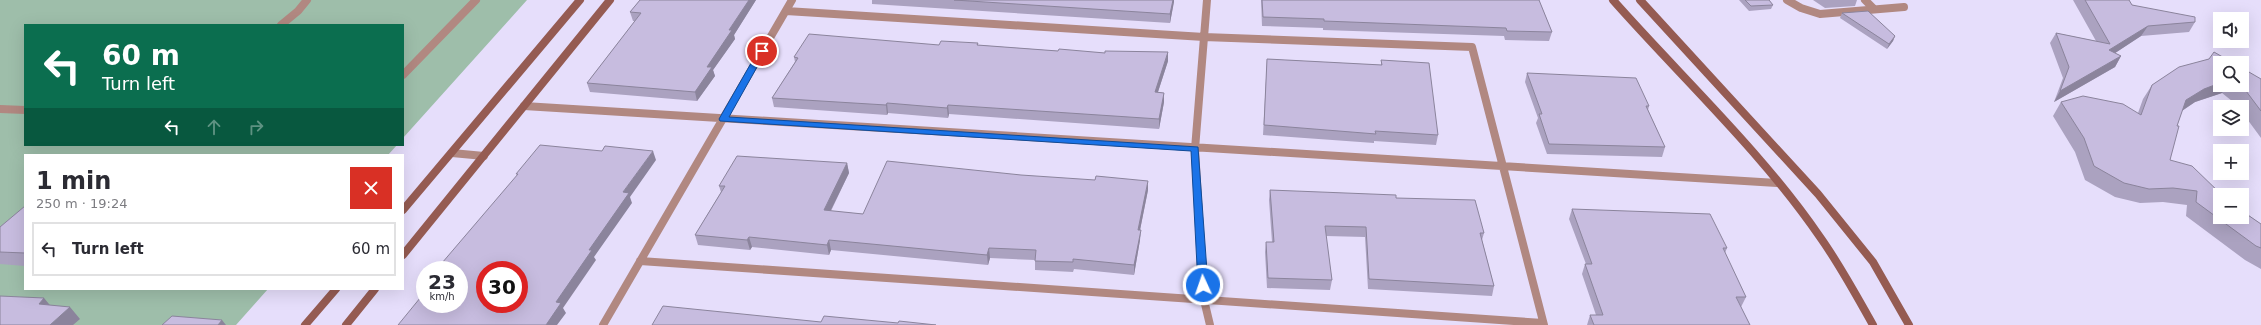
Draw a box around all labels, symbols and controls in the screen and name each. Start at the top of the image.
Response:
map controls [2213,12,2249,224]
button: sound [2213,12,2249,48]
pin [745,34,779,68]
text: 60 m [102,39,180,72]
icon: left [36,40,88,92]
icon: arrive [751,40,773,62]
button: search [2213,56,2249,92]
text: Turn left [102,73,175,94]
button: layers [2213,100,2249,136]
icon: left [161,116,183,138]
icon: ahead [203,116,225,138]
icon: right [245,116,267,138]
button: + [2213,144,2249,180]
text: 1 min [36,167,111,195]
button: close [350,167,392,209]
button: − [2213,188,2249,224]
text: 250 m · 19:24 [36,196,127,211]
icon: left [38,238,60,260]
text: Turn left [72,240,144,258]
text: 60 m [352,240,390,258]
speed limit sign: 30 [476,261,528,313]
position arrow [1182,264,1224,306]
text: 23 [428,270,456,294]
text: km/h [429,291,455,302]

